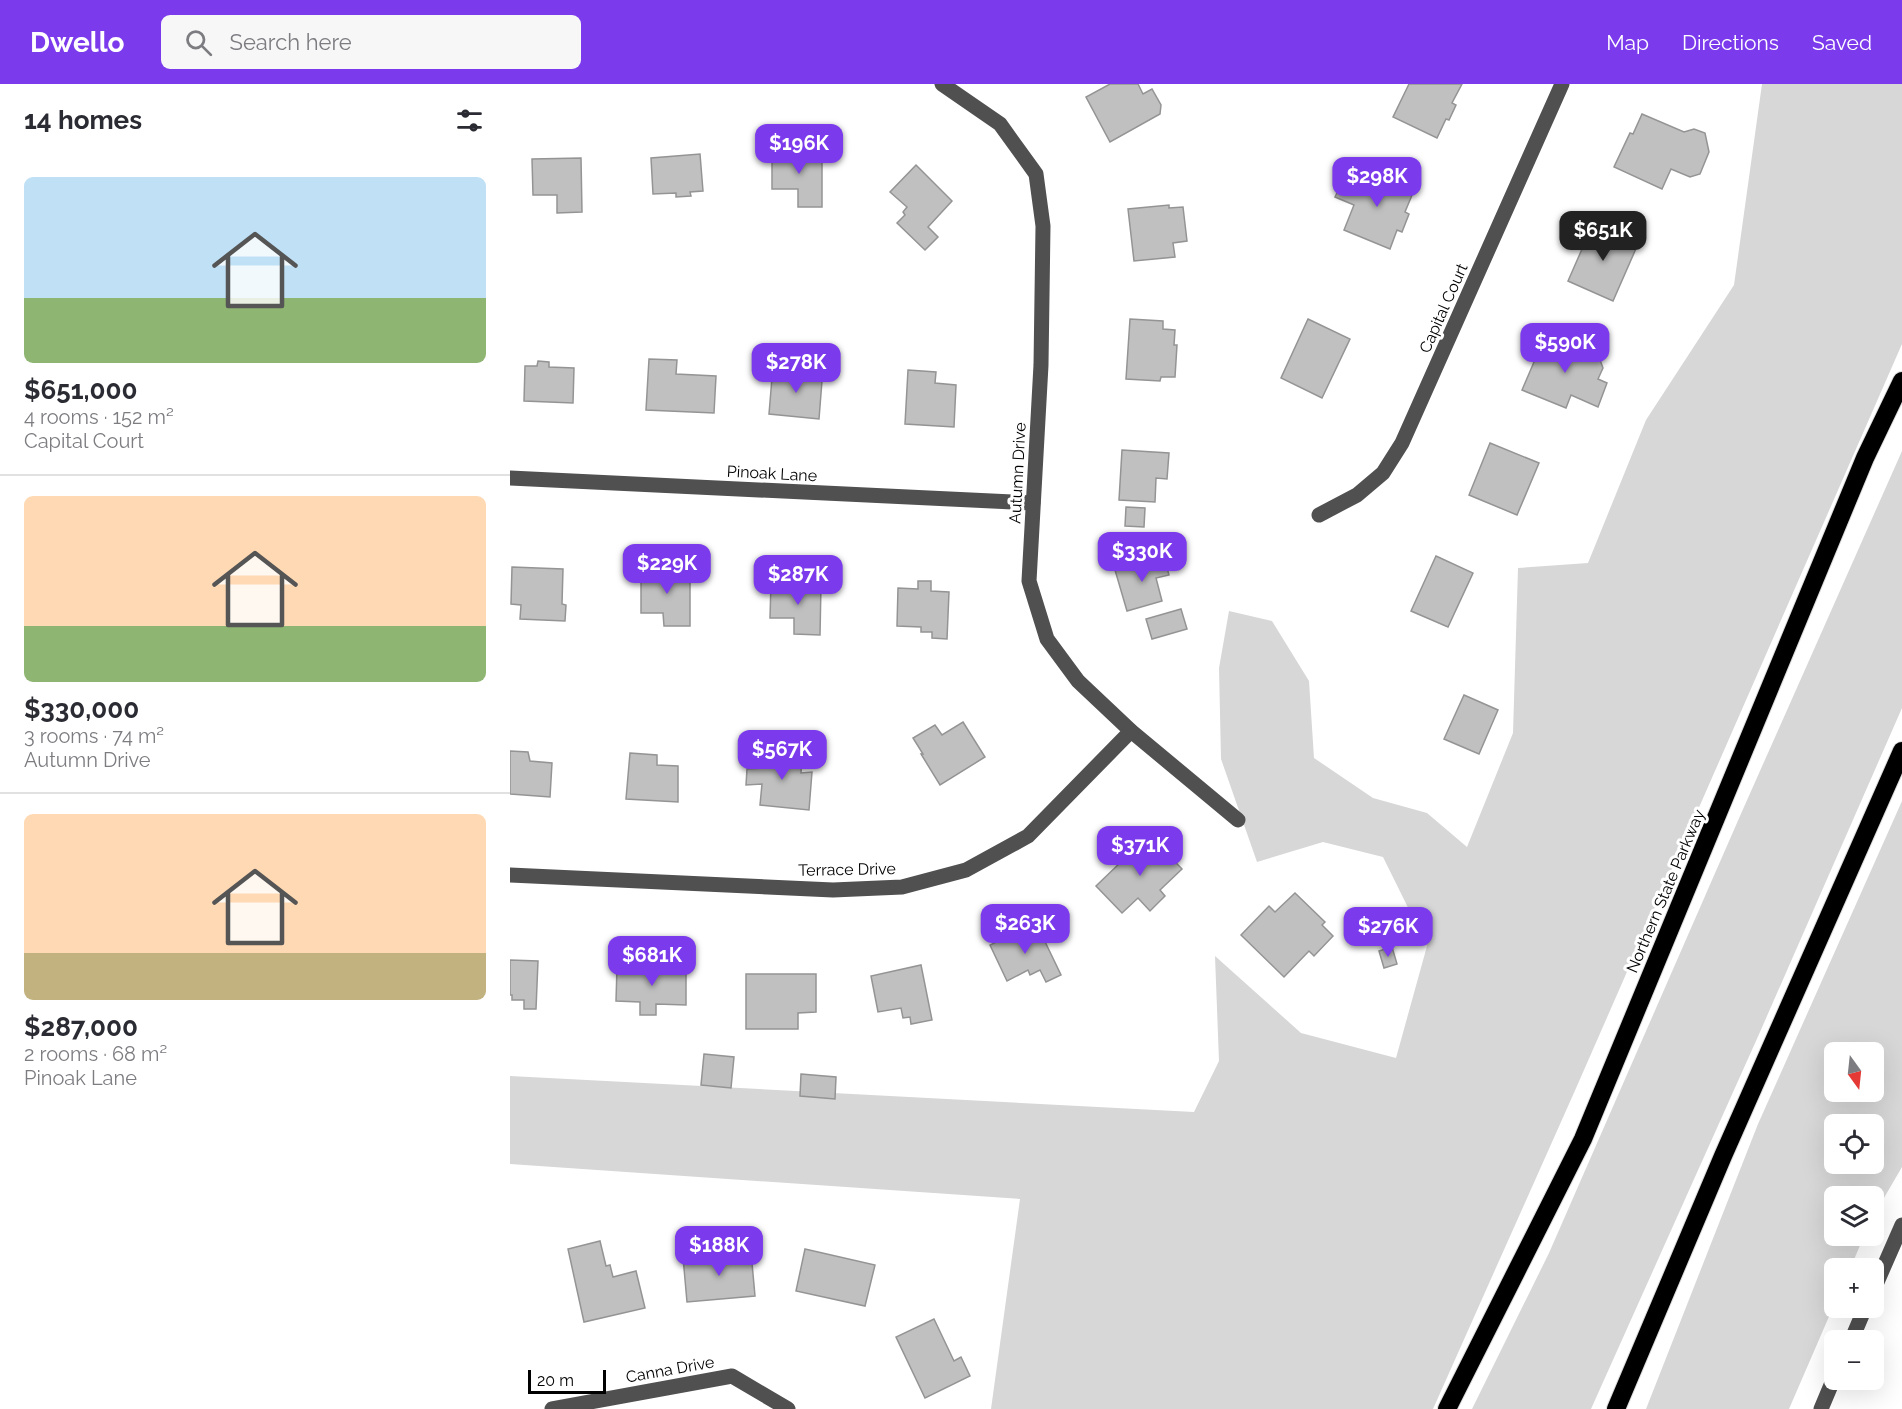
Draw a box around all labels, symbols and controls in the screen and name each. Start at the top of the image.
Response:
search box [161,15,581,69]
text: Dwello [30,26,125,59]
icon: search [182,26,215,59]
text: Search here [230,29,352,55]
text: Map [1606,30,1649,55]
text: Directions [1682,30,1779,55]
text: Saved [1812,30,1872,55]
icon: filters [453,104,486,137]
text: 14 homes [24,105,142,135]
pin: $196K [757,124,841,175]
text: $196K [769,131,829,155]
pin: $298K [1335,157,1419,208]
text: $298K [1346,164,1408,188]
pin: $651K [1561,211,1645,262]
icon: home [201,216,309,324]
text: $651K [1573,218,1633,242]
street label: Capital Court [1415,260,1472,356]
pin: $590K [1523,323,1607,374]
text: $590K [1534,330,1596,354]
pin: $278K [754,343,838,394]
text: $278K [766,350,826,374]
text: $651,000 [24,375,137,405]
text: 4 rooms · 152 m² [24,405,174,429]
street label: Autumn Drive [1005,422,1030,524]
text: Capital Court [24,429,144,453]
street label: Pinoak Lane [726,462,818,485]
pin: $330K [1100,532,1184,583]
icon: home [201,535,309,643]
text: $330K [1112,539,1172,563]
pin: $229K [625,544,709,595]
text: $229K [637,551,697,575]
pin: $287K [756,555,840,606]
text: $287K [768,562,828,586]
text: $330,000 [24,694,139,724]
text: 3 rooms · 74 m² [24,724,164,748]
pin: $567K [740,730,824,781]
text: $567K [752,737,812,761]
text: Autumn Drive [24,748,151,772]
street label: Northern State Parkway [1622,806,1709,976]
pin: $371K [1098,826,1182,877]
text: $371K [1111,833,1169,857]
icon: home [201,853,309,961]
street label: Terrace Drive [798,859,896,880]
pin: $263K [983,904,1067,955]
pin: $276K [1346,907,1430,958]
text: $263K [995,911,1055,935]
text: $276K [1358,914,1418,938]
pin: $681K [610,936,694,987]
text: $681K [622,943,682,967]
text: $287,000 [24,1012,138,1042]
text: 2 rooms · 68 m² [24,1042,167,1066]
north arrow [1824,1042,1884,1102]
map controls [1824,1042,1884,1390]
text: Pinoak Lane [24,1066,137,1090]
button: locate [1824,1114,1884,1174]
button: layers [1824,1186,1884,1246]
pin: $188K [677,1226,761,1277]
text: $188K [689,1233,749,1257]
button: + [1824,1258,1884,1318]
button: − [1824,1330,1884,1390]
street label: Canna Drive [624,1352,716,1387]
scale bar [528,1367,606,1394]
text: 20 m [537,1371,574,1390]

